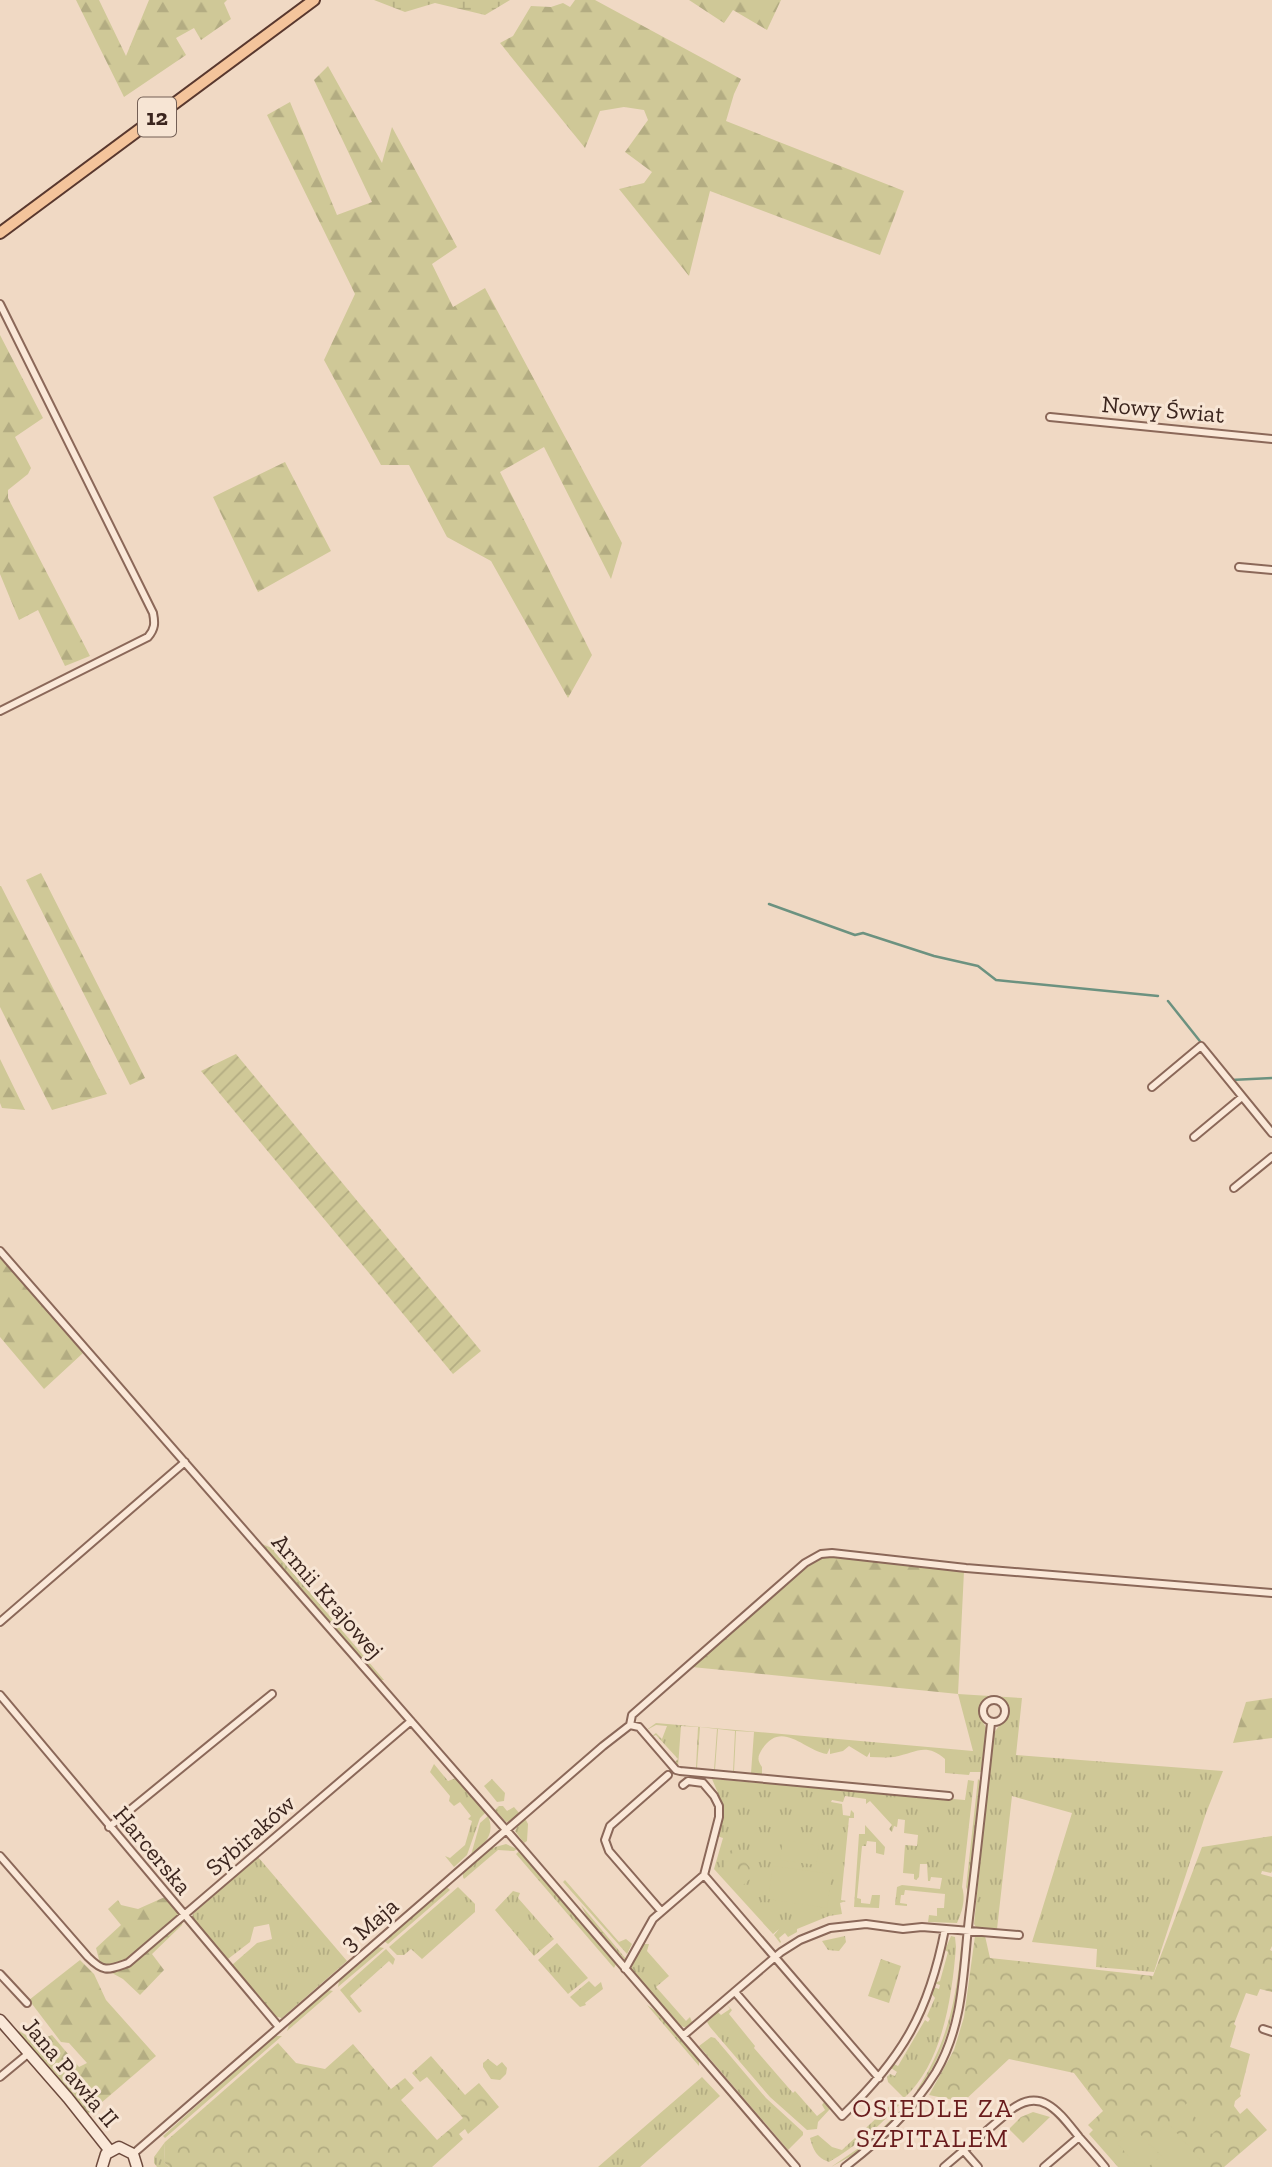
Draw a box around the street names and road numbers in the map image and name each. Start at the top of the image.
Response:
road number: 12 [138,98,176,136]
street label: Nowy Świat [1100,389,1226,429]
street label: Armii Krajowej [266,1528,390,1664]
street label: Sybiraków [199,1788,301,1882]
street label: Harcerska [108,1800,199,1900]
street label: 3 Maja [334,1891,404,1957]
street label: Jana Pawła II [17,2011,125,2133]

